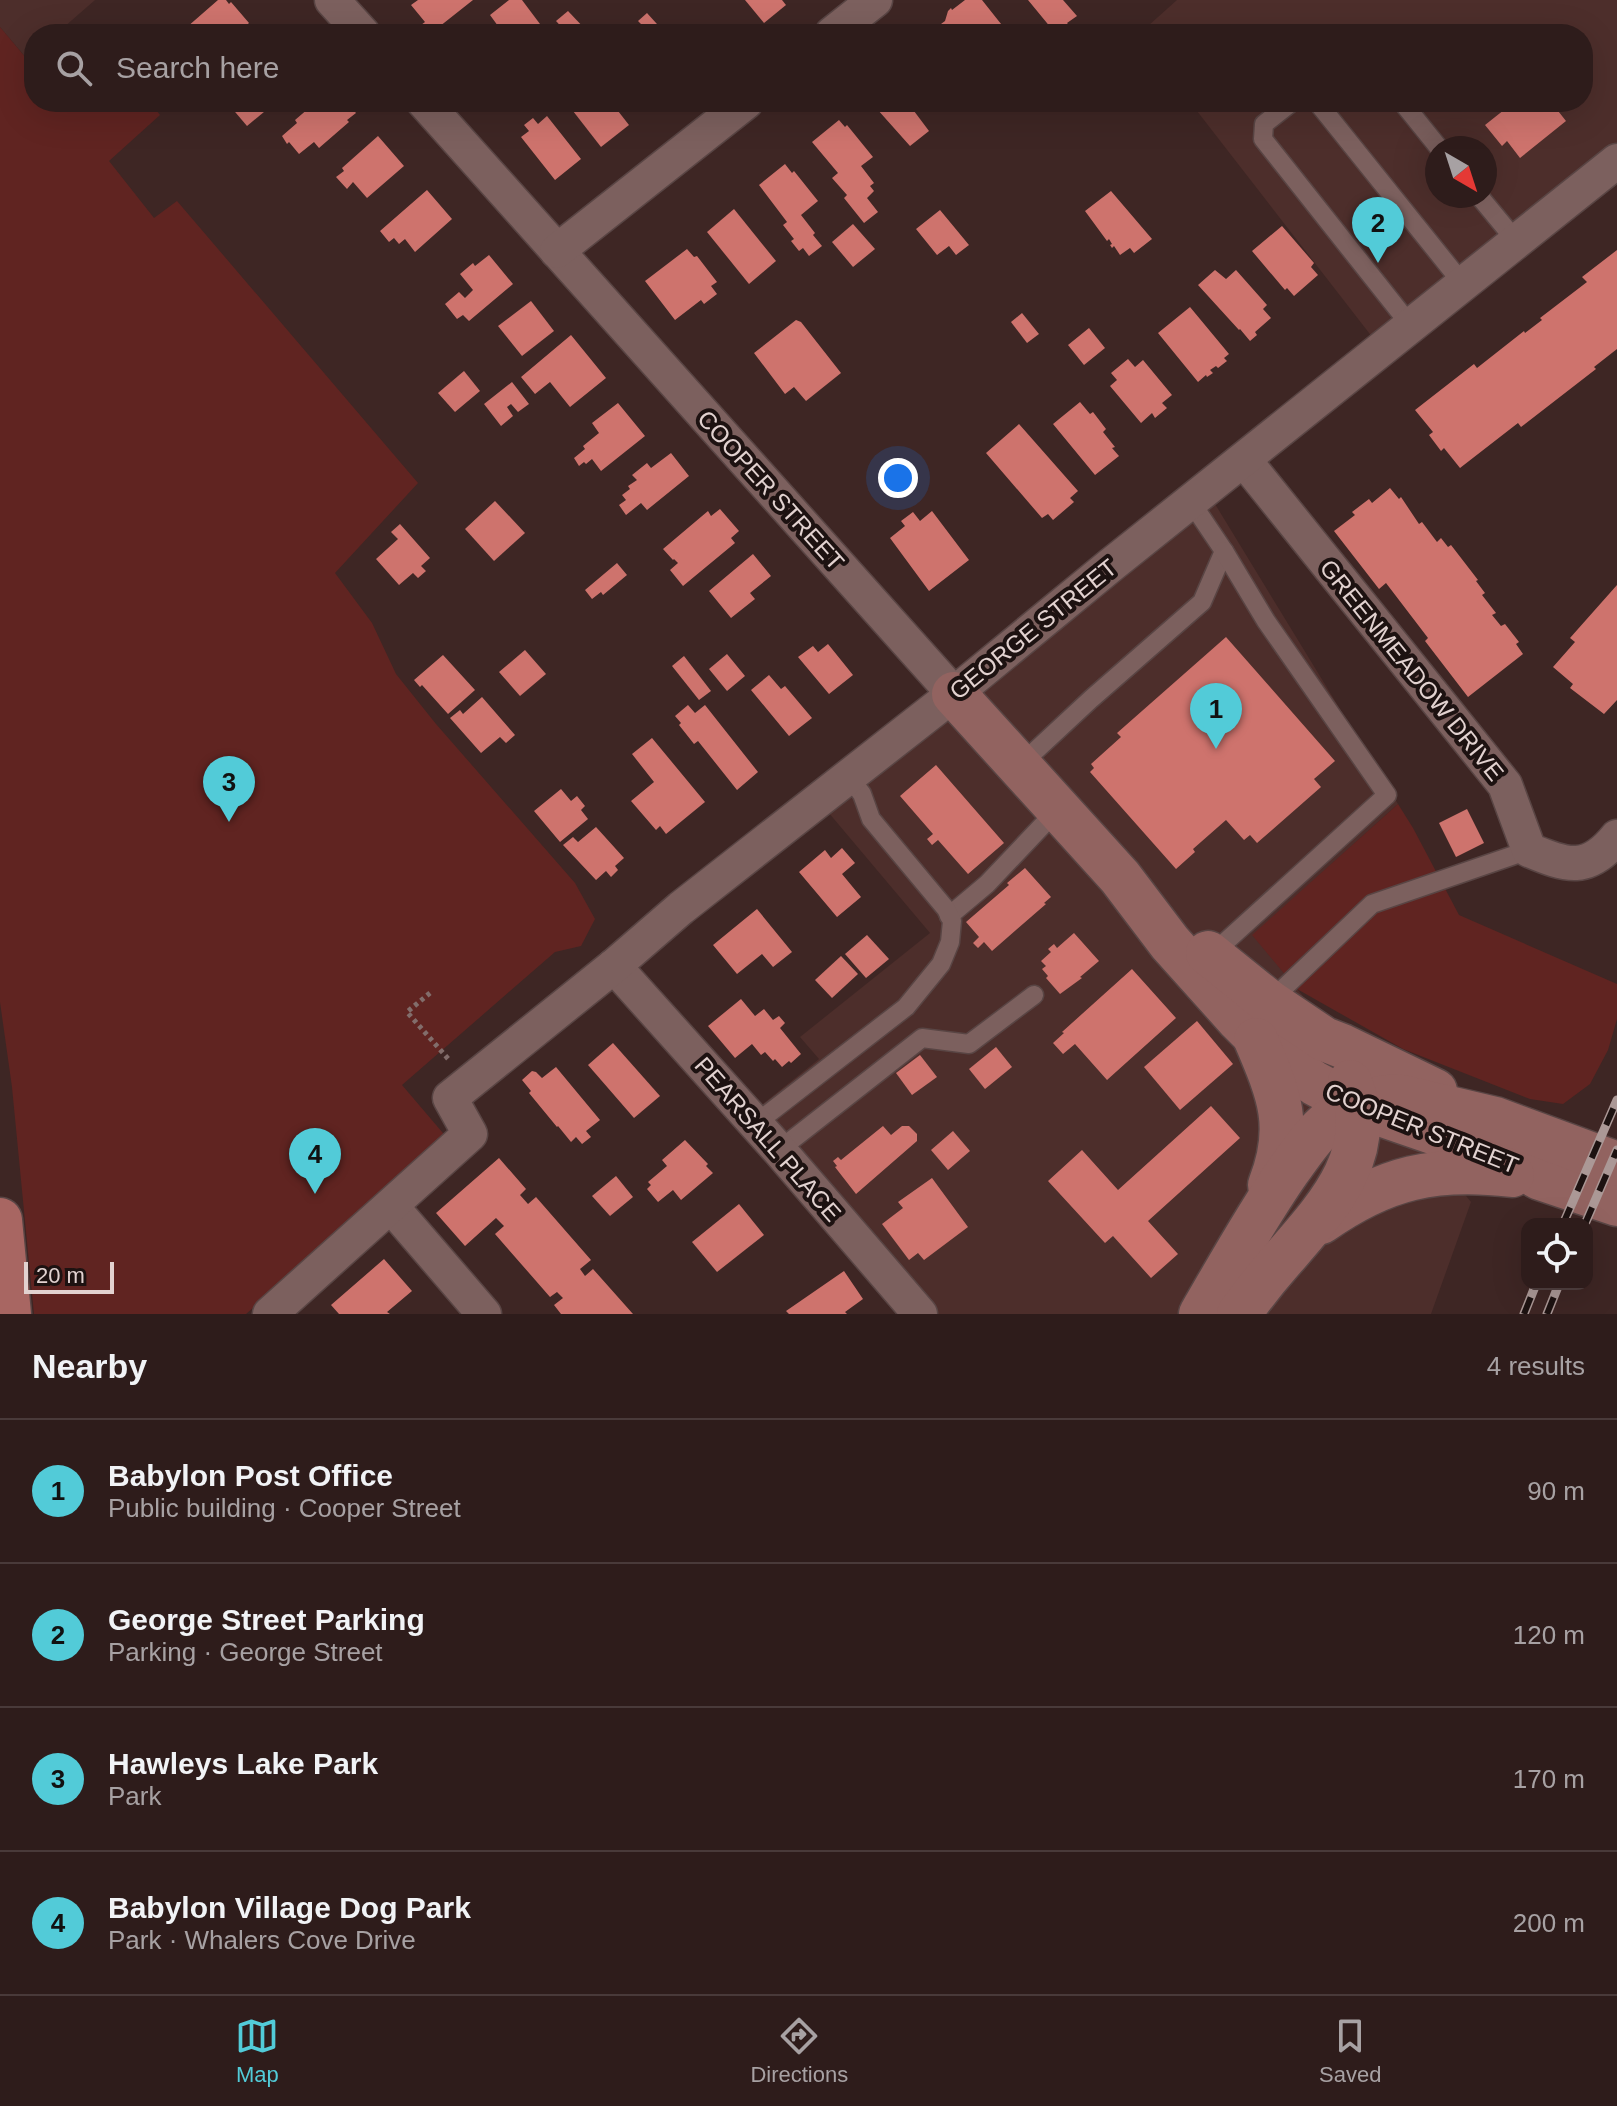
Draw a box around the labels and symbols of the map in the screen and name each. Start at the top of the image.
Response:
north arrow [1425,136,1497,208]
pin: 2 [1352,197,1404,263]
street label: COOPER STREET [692,405,850,576]
your location [878,458,918,498]
street label: GEORGE STREET [944,553,1122,705]
street label: GREENMEADOW DRIVE [1315,554,1509,786]
pin: 1 [1190,683,1242,749]
pin: 3 [203,756,255,822]
street label: PEARSALL PLACE [689,1051,847,1227]
street label: COOPER STREET [1322,1077,1523,1179]
pin: 4 [289,1128,341,1194]
scale bar [24,1258,114,1294]

